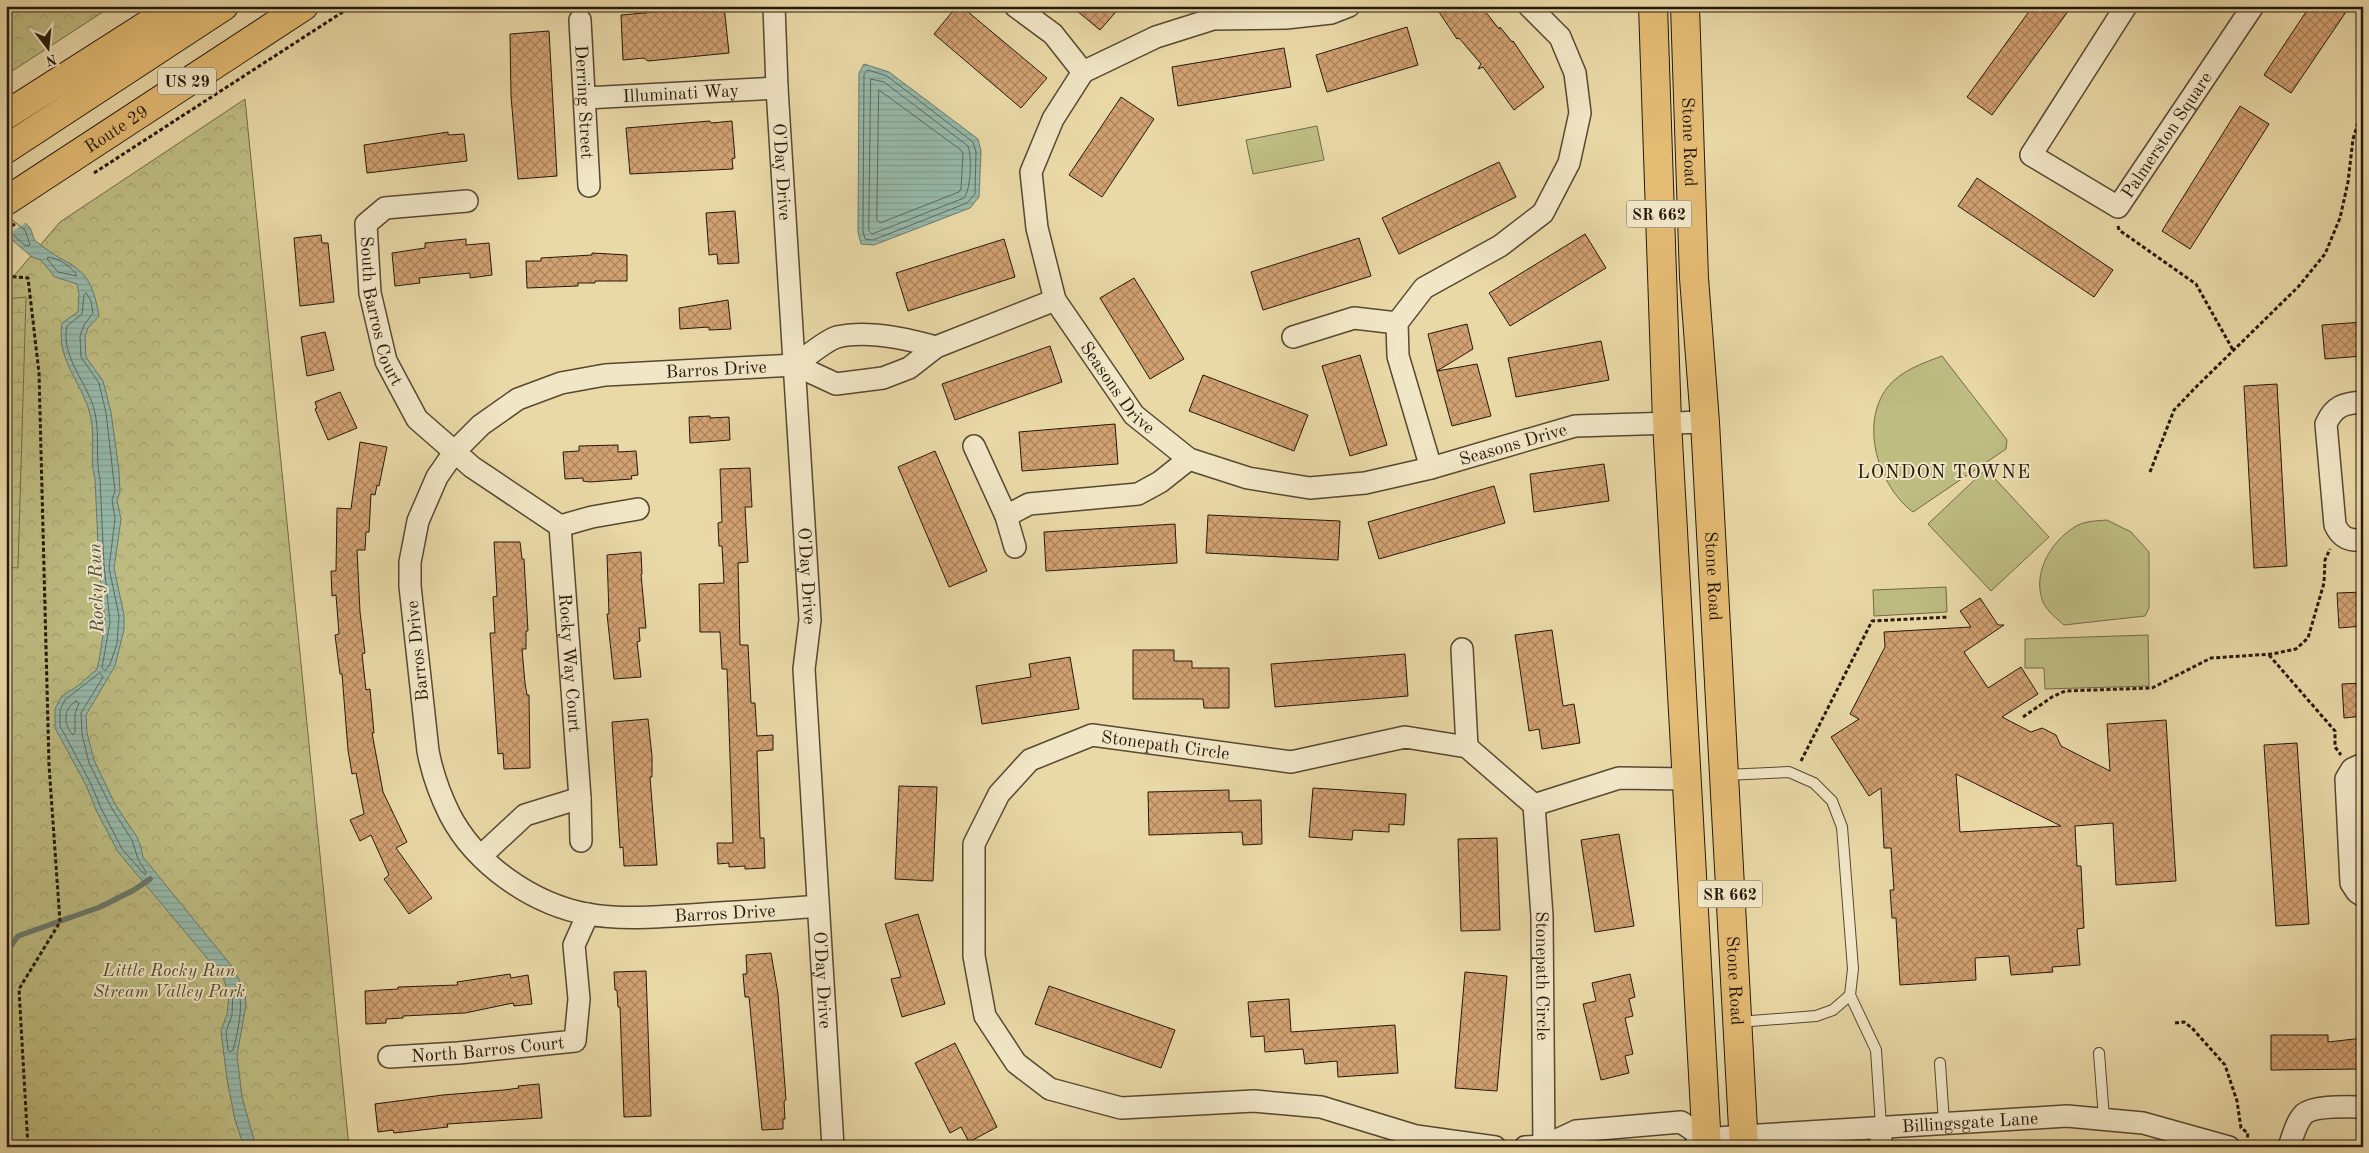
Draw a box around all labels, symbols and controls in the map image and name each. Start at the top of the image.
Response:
north arrow [22,22,72,72]
street label: Derring Street [571,44,596,159]
text: N [44,51,58,68]
road number: US 29 [158,68,216,94]
street label: Palmerston Square [2119,69,2216,202]
street label: Illuminati Way [622,82,740,106]
street label: Stone Road [1678,97,1699,187]
street label: Route 29 [82,102,152,157]
street label: O'Day Drive [769,123,793,221]
road number: SR 662 [1626,200,1692,228]
street label: South Barros Court [357,236,406,389]
street label: Seasons Drive [1076,339,1158,438]
street label: Barros Drive [665,358,767,382]
street label: Seasons Drive [1457,421,1569,469]
district label: LONDON TOWNE [1857,464,2031,483]
street label: O'Day Drive [794,527,818,626]
street label: Stone Road [1701,531,1724,621]
water label: Rocky Run [86,542,109,634]
street label: Rocky Way Court [555,593,583,733]
street label: Barros Drive [404,600,432,702]
street label: Stonepath Circle [1100,728,1230,764]
road number: SR 662 [1698,881,1762,908]
street label: Barros Drive [674,902,776,926]
street label: Stonepath Circle [1532,911,1551,1041]
street label: O'Day Drive [810,931,834,1029]
street label: Stone Road [1723,935,1745,1026]
park label: Little Rocky Run Stream Valley Park [93,962,245,1001]
street label: North Barros Court [411,1034,565,1066]
street label: Billingsgate Lane [1901,1110,2039,1136]

